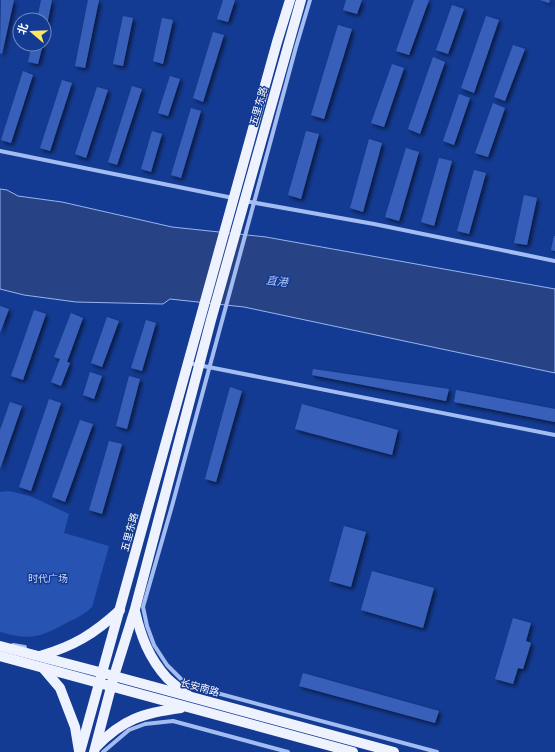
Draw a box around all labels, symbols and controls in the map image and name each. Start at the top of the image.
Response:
north arrow [12,12,52,52]
text: 北 [14,21,32,37]
street label: 五里东路 [247,85,271,127]
water label: 直港 [265,273,291,291]
street label: 五里东路 [118,511,142,553]
park label: 时代广场 [28,572,68,586]
street label: 长安南路 [179,676,221,700]

